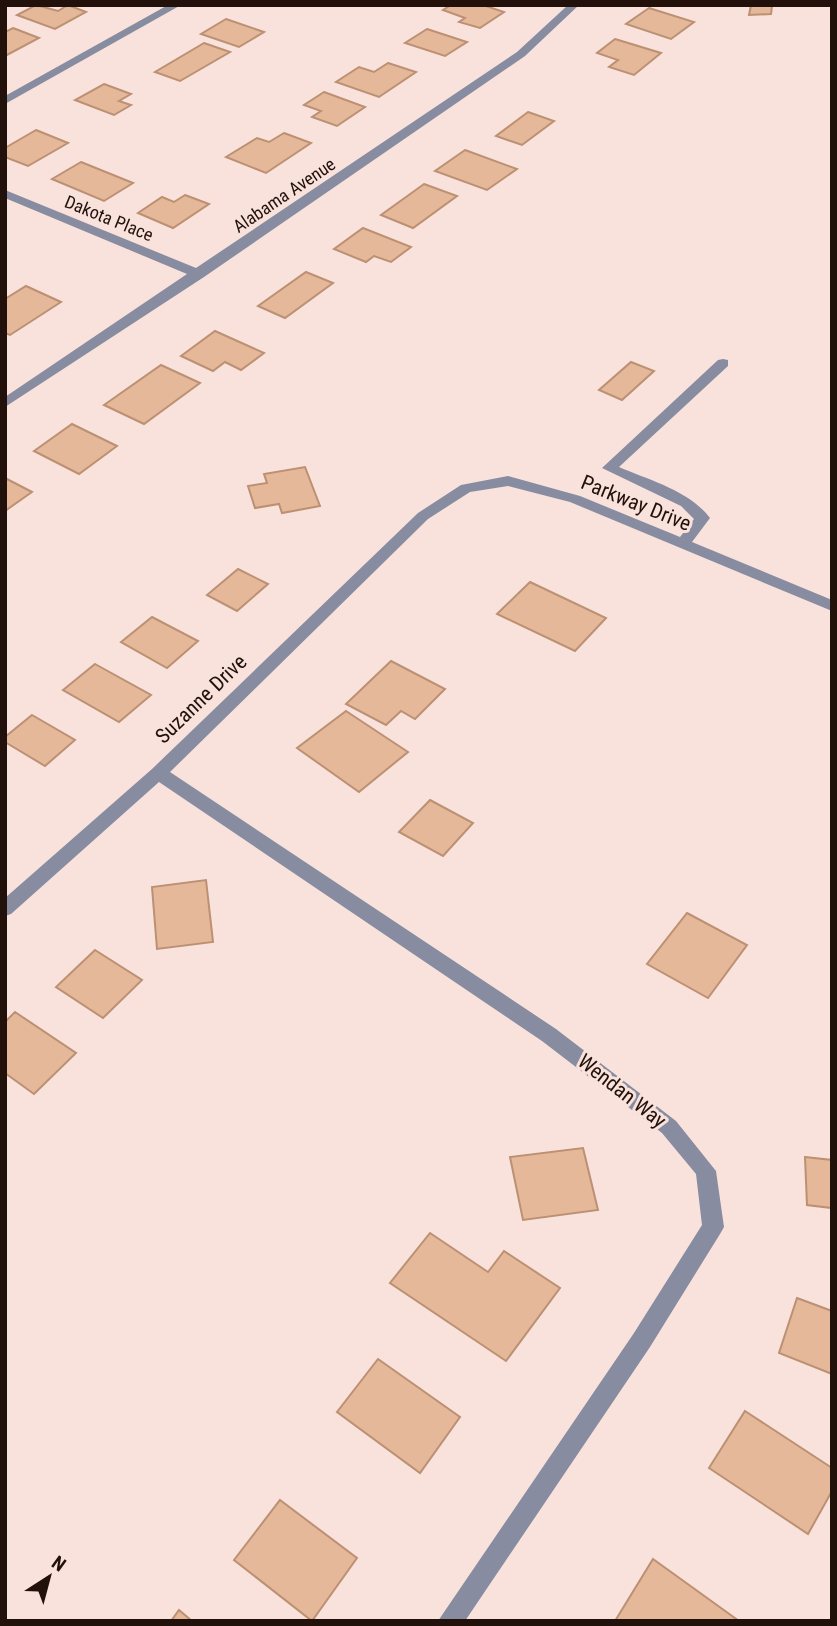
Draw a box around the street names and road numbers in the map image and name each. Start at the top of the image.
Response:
street label: Alabama Avenue [229,153,339,237]
street label: Dakota Place [62,191,156,245]
street label: Parkway Drive [578,470,695,536]
street label: Suzanne Drive [150,650,252,748]
street label: Wendan Way [573,1049,671,1133]

